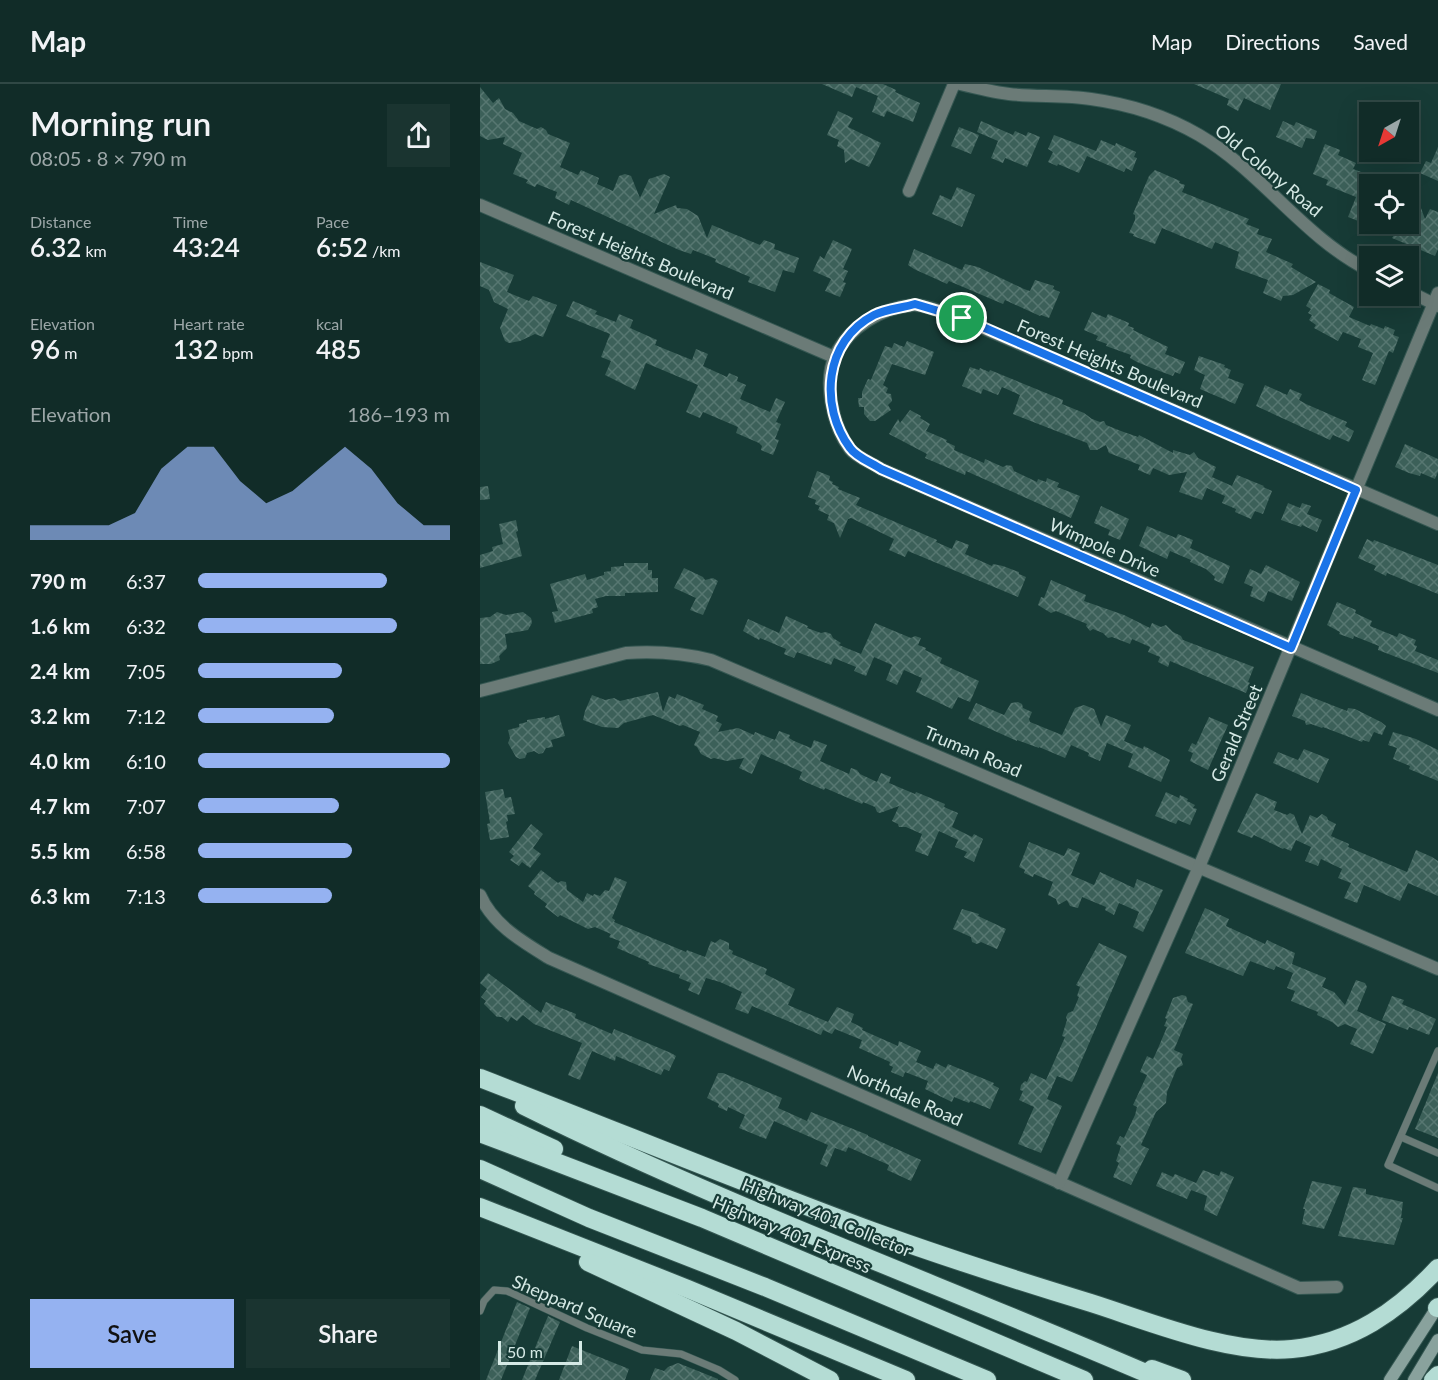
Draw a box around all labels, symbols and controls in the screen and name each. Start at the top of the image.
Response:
text: Map [30,24,86,58]
text: Map [1151,29,1192,54]
text: Directions [1225,29,1320,54]
text: Saved [1353,29,1408,54]
north arrow [1359,102,1419,162]
map controls [1359,102,1419,306]
text: Morning run [30,103,211,143]
button: share [387,104,450,167]
street label: Old Colony Road [1211,119,1327,221]
text: 08:05 · 8 × 790 m [30,146,187,170]
button: locate [1359,174,1419,234]
street label: Forest Heights Boulevard [545,206,737,304]
text: Distance [30,212,91,231]
text: Time [173,212,208,231]
text: Pace [316,212,349,231]
text: 6.32 [30,231,81,263]
text: 43:24 [173,231,240,263]
text: 6:52 [316,231,368,263]
text: km [81,241,107,260]
text: /km [368,241,400,260]
button: layers [1359,246,1419,306]
pin [936,292,987,343]
icon: arrive [945,301,978,334]
text: Elevation [30,314,95,333]
text: Heart rate [173,314,245,333]
text: kcal [316,314,343,333]
street label: Forest Heights Boulevard [1014,314,1206,412]
text: 96 [30,333,60,365]
text: 132 [173,333,218,365]
text: 485 [316,333,361,365]
text: m [60,343,77,362]
text: bpm [218,343,253,362]
text: Elevation [30,402,111,426]
text: 186–193 m [347,402,450,426]
street label: Wimpole Drive [1046,513,1164,581]
text: 790 m [30,569,86,593]
text: 6:37 [126,569,166,593]
text: 1.6 km [30,614,90,638]
text: 6:32 [126,614,166,638]
text: 2.4 km [30,659,90,683]
text: 7:05 [126,659,166,683]
street label: Gerald Street [1206,680,1267,785]
text: 3.2 km [30,704,90,728]
text: 7:12 [126,704,166,728]
street label: Truman Road [921,721,1025,781]
text: 4.0 km [30,749,90,773]
text: 6:10 [126,749,166,773]
text: 4.7 km [30,794,90,818]
text: 7:07 [126,794,166,818]
text: 5.5 km [30,839,90,863]
text: 6:58 [126,839,166,863]
text: 6.3 km [30,884,90,908]
text: 7:13 [126,884,166,908]
street label: Northdale Road [844,1060,966,1130]
street label: Highway 401 Collector [739,1173,916,1261]
street label: Highway 401 Express [709,1191,875,1277]
street label: Sheppard Square [509,1270,641,1342]
button: Save [30,1299,234,1368]
button: Share [246,1299,450,1368]
scale bar [498,1338,582,1366]
text: 50 m [507,1342,543,1361]

